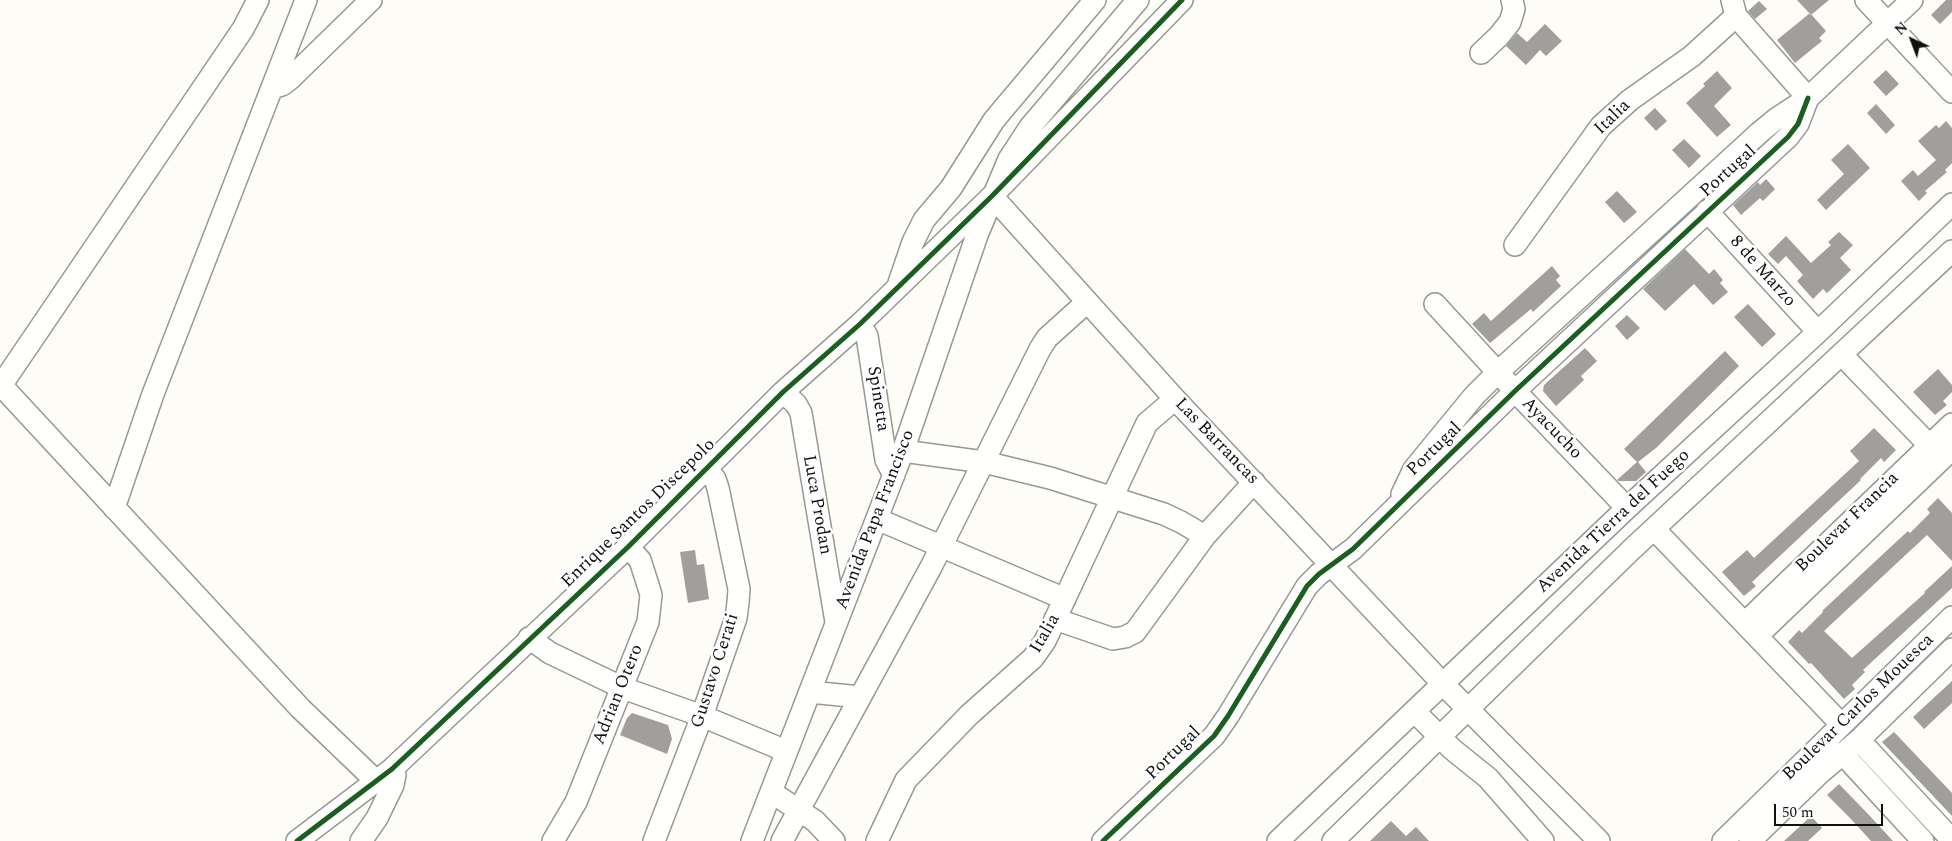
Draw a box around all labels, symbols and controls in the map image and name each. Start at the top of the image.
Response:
north arrow [1887,15,1937,65]
text: N [1890,17,1913,40]
street label: Italia [1590,96,1636,140]
street label: Portugal [1696,141,1762,203]
street label: 8 de Marzo [1724,232,1800,312]
street label: Spinetta [861,365,893,433]
street label: Las Barrancas [1169,394,1263,490]
street label: Ayacucho [1516,394,1586,464]
street label: Portugal [1403,419,1467,481]
street label: Avenida Papa Francisco [832,427,920,613]
street label: Enrique Santos Discepolo [558,435,720,593]
street label: Avenida Tierra del Fuego [1533,445,1695,599]
street label: Luca Prodan [797,453,835,557]
street label: Boulevar Francia [1792,468,1904,578]
street label: Italia [1026,610,1066,658]
street label: Gustavo Cerati [687,611,745,731]
street label: Boulevar Carlos Mouesca [1779,630,1939,786]
street label: Adrian Otero [589,642,649,748]
street label: Portugal [1142,723,1206,785]
scale bar [1777,794,1886,826]
text: 50 m [1782,801,1814,824]

